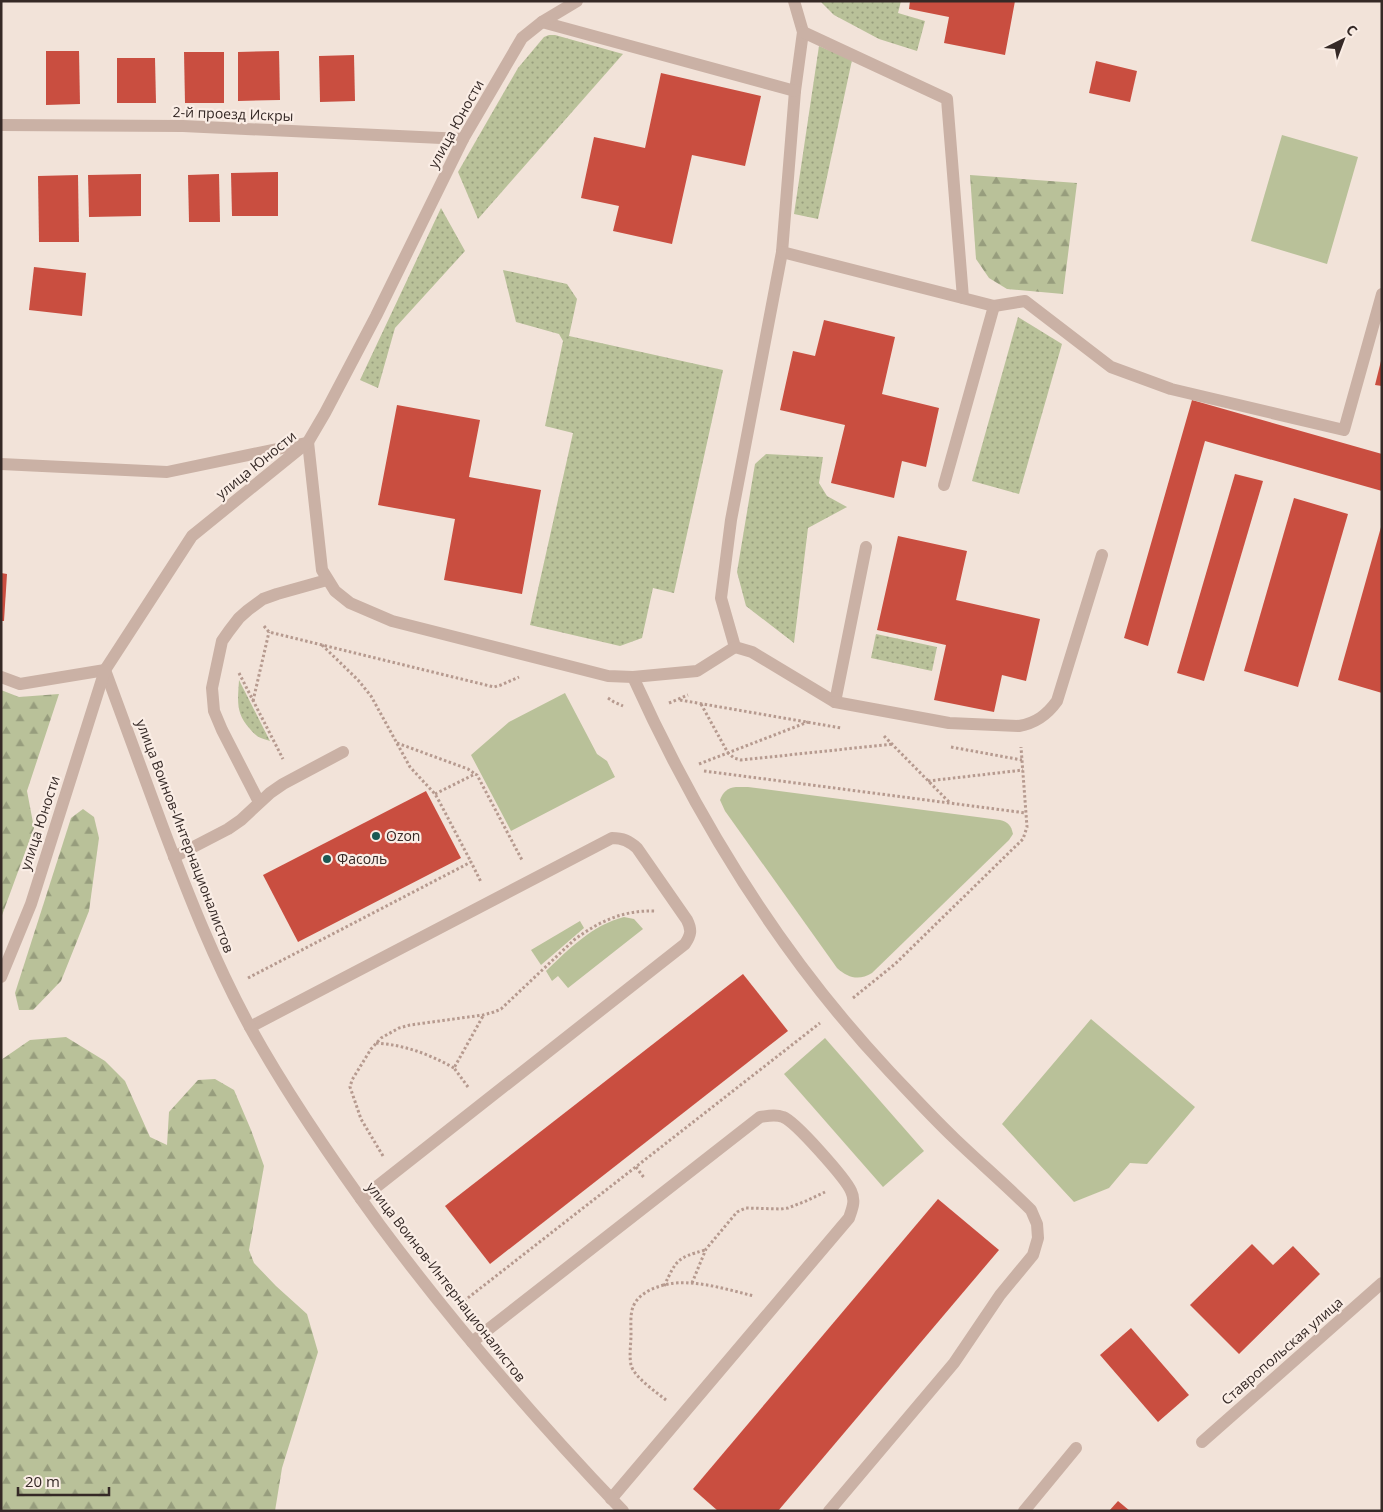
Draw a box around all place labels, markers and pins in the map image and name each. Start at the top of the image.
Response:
place label: Ozon [386,826,420,845]
marker: Ozon [370,830,382,842]
place label: Фасоль [337,849,387,868]
marker: Фасоль [321,853,333,865]

